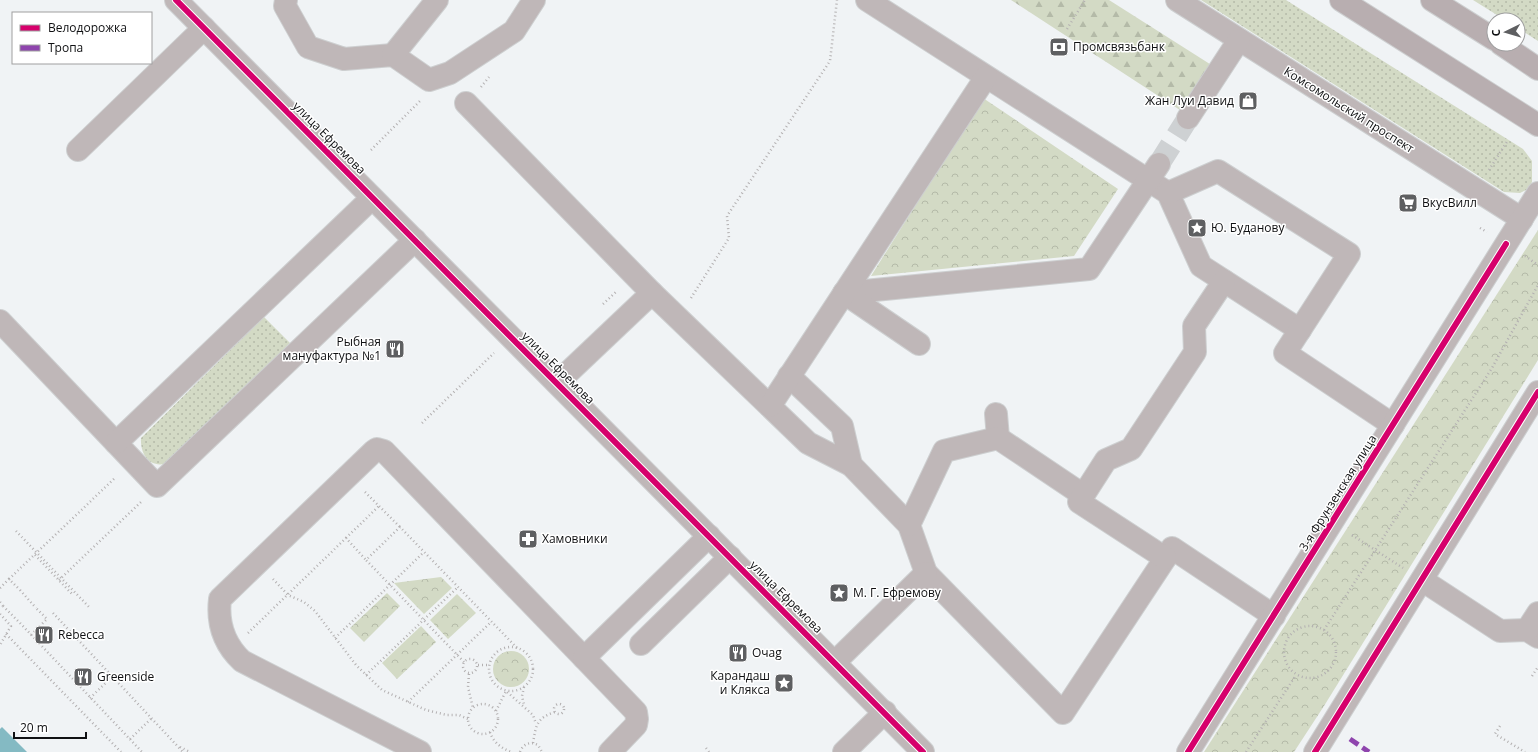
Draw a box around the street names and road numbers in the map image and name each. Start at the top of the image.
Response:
street label: Комсомольский проспект [1281,63,1418,157]
street label: улица Ефремова [289,97,370,178]
street label: улица Ефремова [518,327,599,408]
street label: 3-я Фрунзенская улица [1295,431,1380,554]
street label: улица Ефремова [746,556,827,637]

